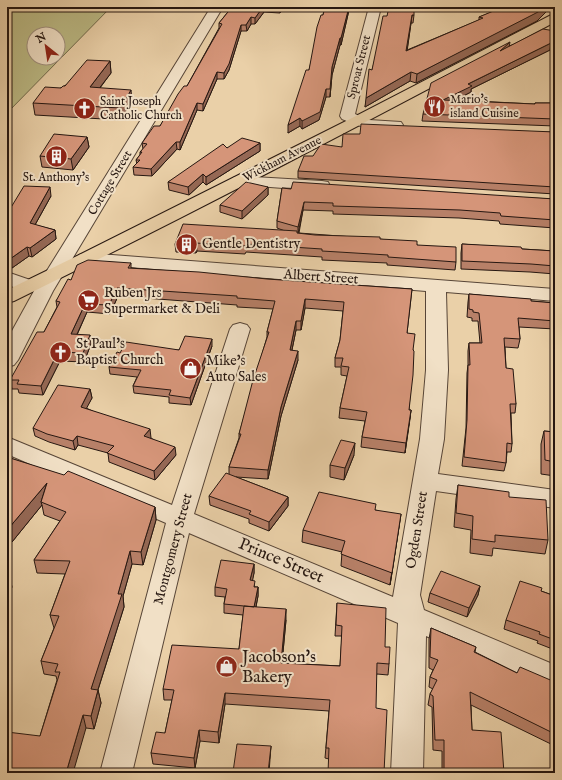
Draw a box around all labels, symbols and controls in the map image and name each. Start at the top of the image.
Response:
north arrow [26,26,66,66]
text: N [33,30,50,47]
street label: Sproat Street [344,34,375,101]
place label: Mario's island Cuisine [450,92,519,121]
restaurant icon: Mario's island Cuisine [422,93,448,119]
place label: Saint Joseph Catholic Church [100,94,183,123]
church icon: Saint Joseph Catholic Church [71,95,97,121]
street label: Wickham Avenue [240,133,324,185]
building icon: St. Anthony's [43,143,69,169]
street label: Cottage Street [85,148,135,218]
place label: St. Anthony's [23,170,89,185]
building icon: Gentle Dentistry [174,231,200,257]
place label: Gentle Dentistry [202,235,301,253]
street label: Albert Street [282,265,359,289]
place label: Ruben Jrs Supermarket & Deli [104,284,220,318]
supermarket icon: Ruben Jrs Supermarket & Deli [76,288,102,314]
place label: St Paul's Baptist Church [76,335,164,369]
church icon: St Paul's Baptist Church [48,339,74,365]
place label: Mike's Auto Sales [205,352,267,386]
shop icon: Mike's Auto Sales [178,356,204,382]
street label: Ogden Street [402,490,432,570]
street label: Montgomery Street [149,491,197,607]
street label: Prince Street [235,534,327,588]
place label: Jacobson's Bakery [240,647,316,688]
shop icon: Jacobson's Bakery [213,654,239,680]

